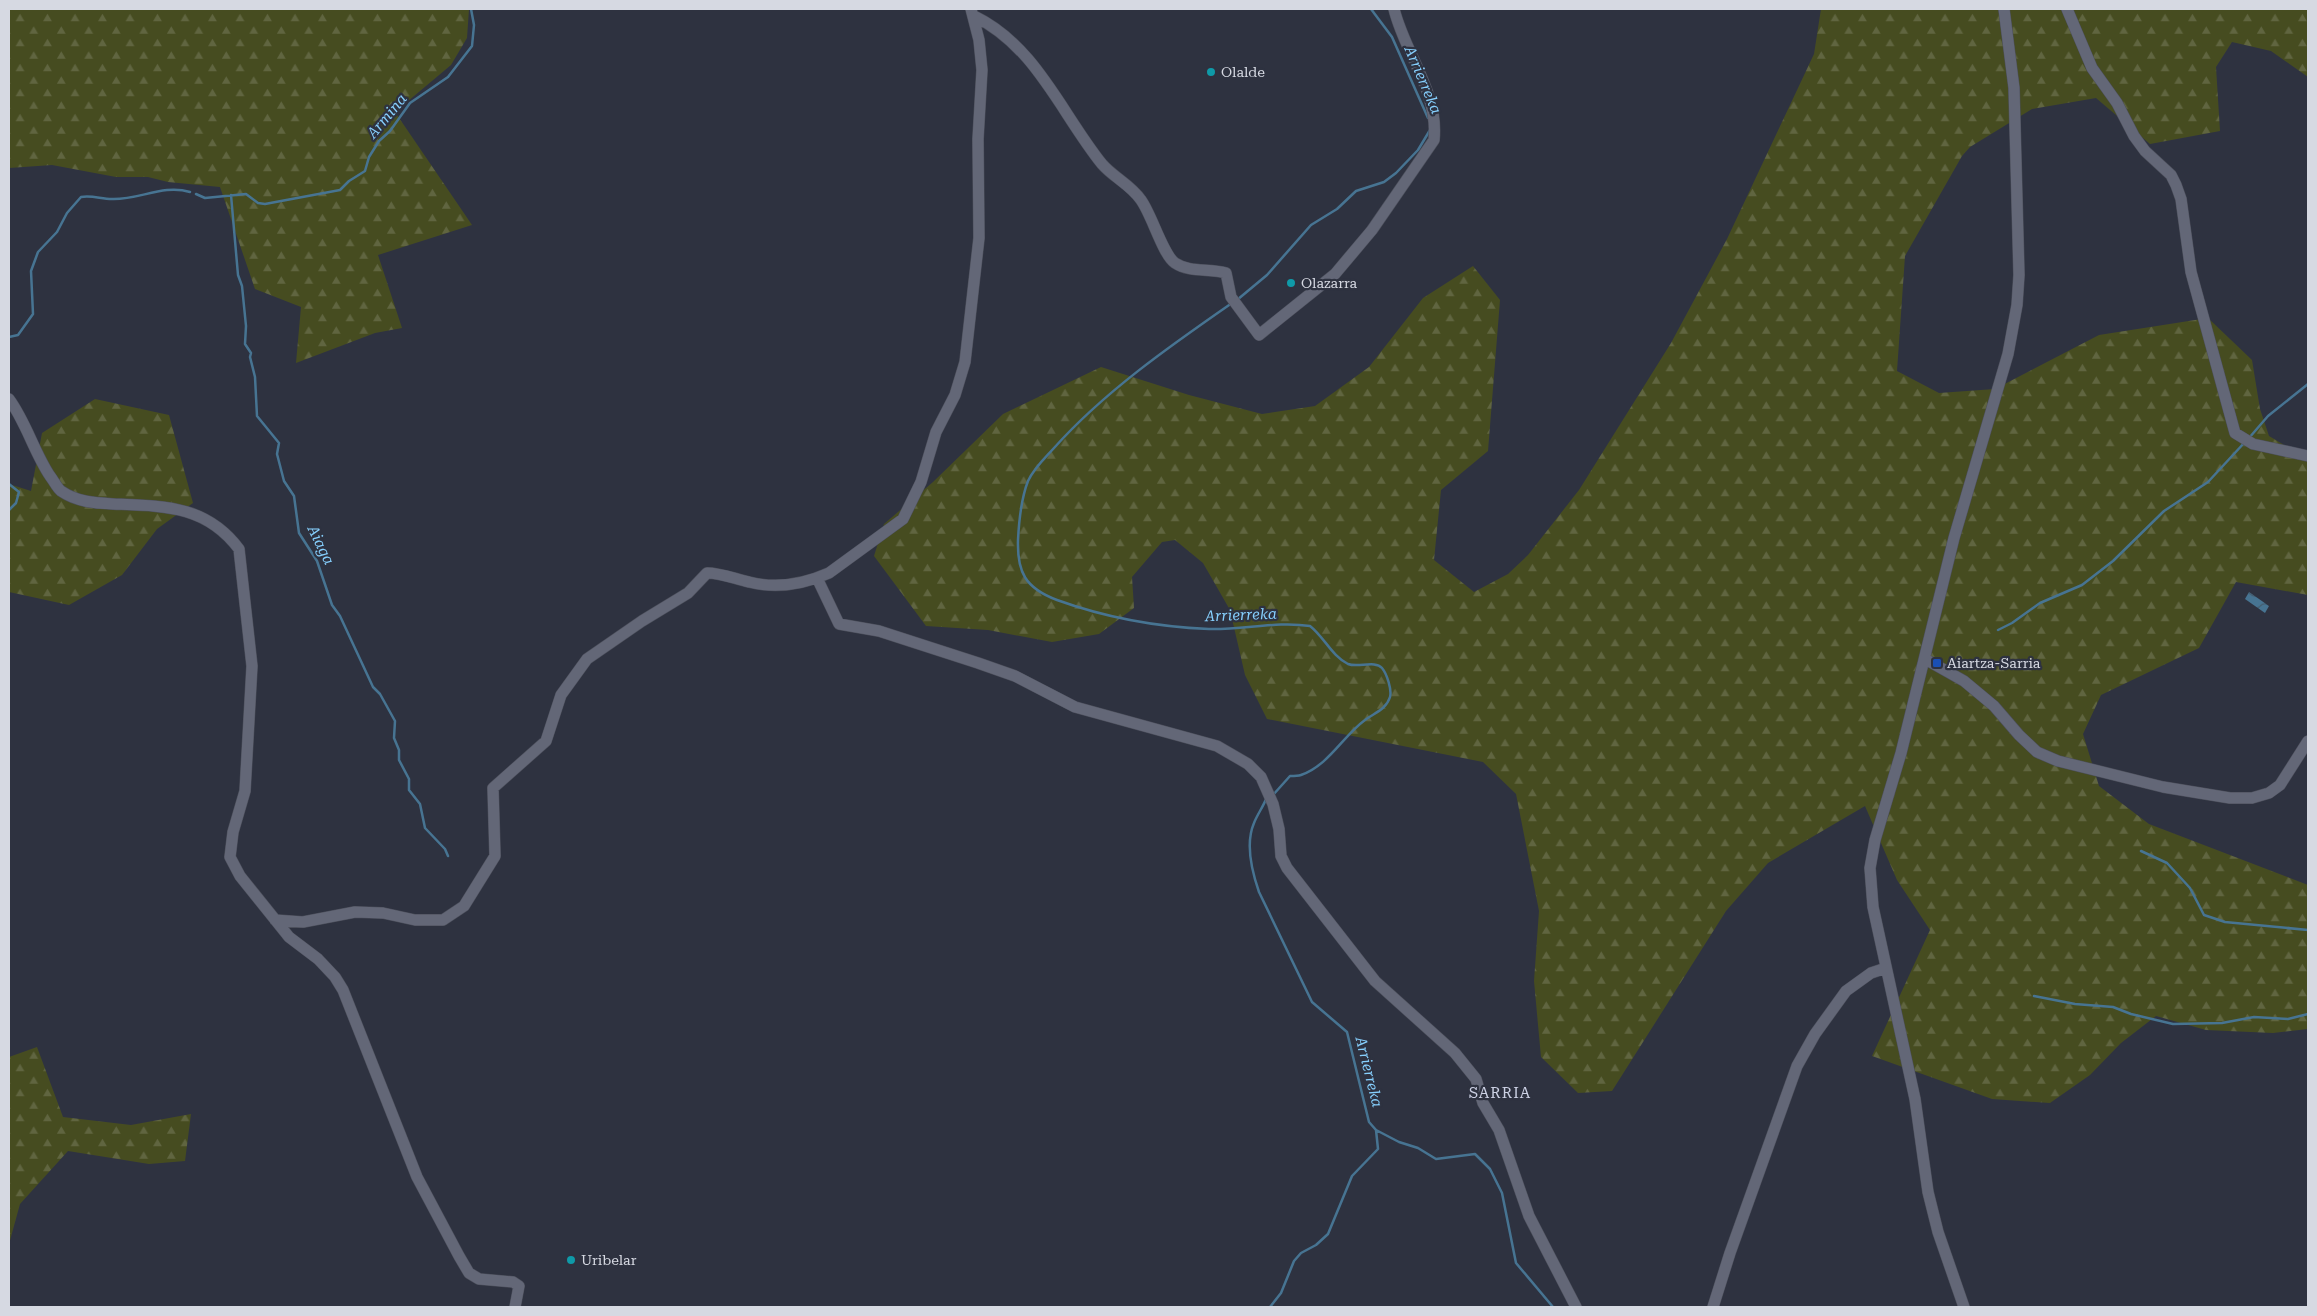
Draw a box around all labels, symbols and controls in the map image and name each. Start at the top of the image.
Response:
water label: Arrierreka [1400,42,1445,117]
place label: Olalde [1221,64,1265,80]
marker: Olalde [1205,66,1217,78]
water label: Armina [363,90,411,143]
place label: Olazarra [1301,275,1358,291]
marker: Olazarra [1285,277,1297,289]
water label: Aiaga [303,521,338,568]
water label: Arrierreka [1204,605,1277,625]
place label: Aiartza-Sarria [1947,655,2041,671]
marker: Aiartza-Sarria [1931,657,1943,669]
water label: Arrierreka [1351,1034,1386,1109]
district label: SARRIA [1469,1084,1531,1102]
place label: Uribelar [581,1252,637,1268]
marker: Uribelar [565,1254,577,1266]

